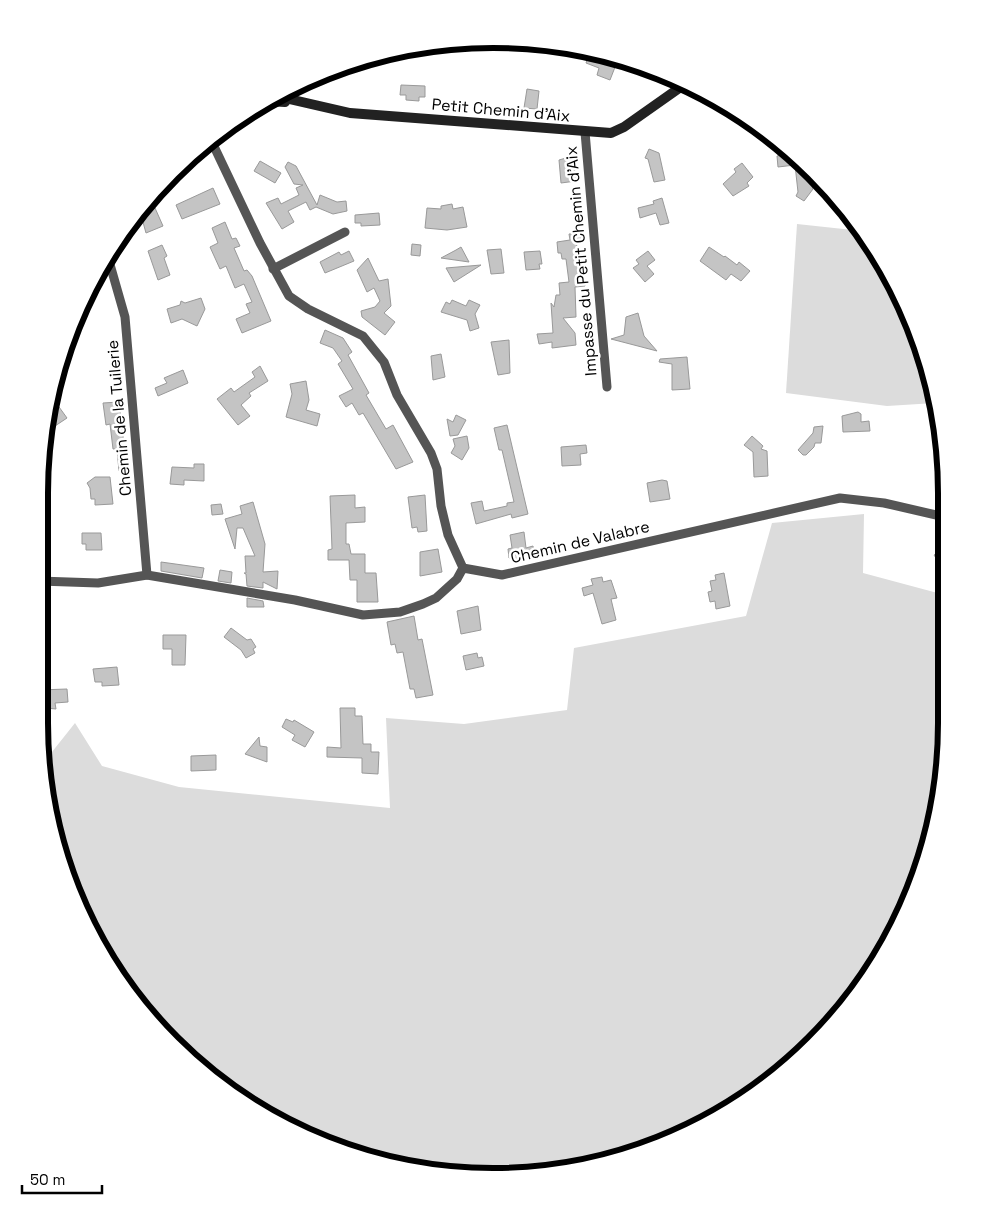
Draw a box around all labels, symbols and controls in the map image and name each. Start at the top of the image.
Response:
street label: Petit Chemin d'Aix [431,93,571,127]
street label: Impasse du Petit Chemin d'Aix [560,145,602,377]
street label: Chemin de la Tuilerie [102,339,136,497]
street label: Chemin de Valabre [508,516,652,568]
scale bar [22,1162,102,1194]
text: 50 m [30,1170,65,1189]

